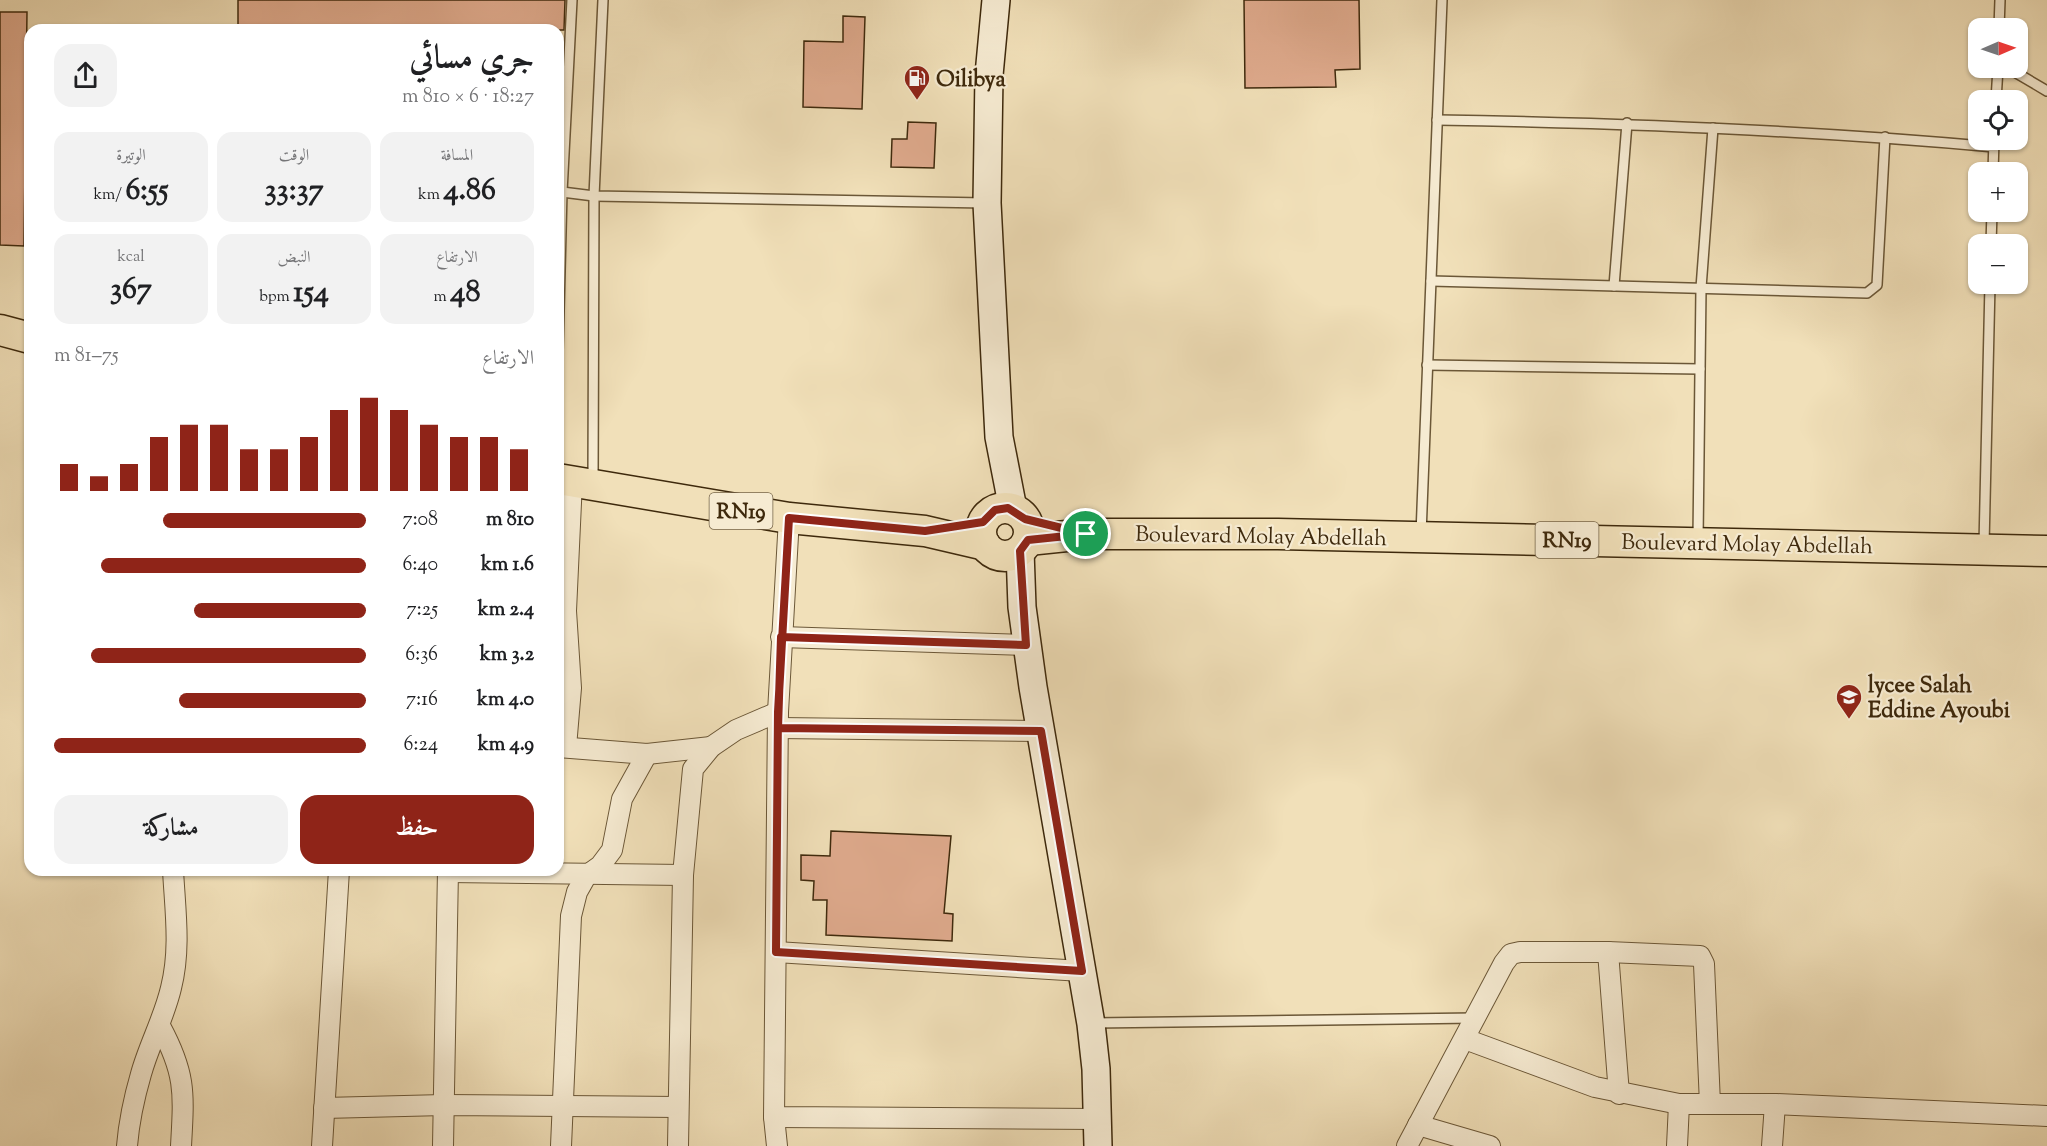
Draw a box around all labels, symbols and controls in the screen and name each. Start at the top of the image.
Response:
north arrow [1968,18,2028,78]
map controls [1968,18,2028,294]
text: جري مسائي [409,36,534,84]
button: share [54,44,117,107]
fuel station icon: Oilibya [902,63,932,101]
place label: Oilibya [936,65,1007,97]
text: 18:27 · 6 × 810 m [402,83,534,112]
button: locate [1968,90,2028,150]
text: الوتيرة [116,145,146,168]
text: الوقت [279,145,309,168]
text: المسافة [441,145,473,168]
button: + [1968,162,2028,222]
text: 6:55 [125,170,169,213]
text: 33:37 [264,170,324,213]
text: 4.86 [443,170,496,213]
text: /km [93,184,125,207]
text: km [418,184,443,207]
button: − [1968,234,2028,294]
text: kcal [117,246,145,269]
text: النبض [278,247,310,270]
text: الارتفاع [436,247,478,270]
text: 367 [110,269,152,312]
text: 154 [293,272,329,315]
text: 48 [450,272,480,315]
text: bpm [259,286,293,309]
text: m [434,286,450,309]
text: 75–81 m [54,342,119,371]
text: الارتفاع [482,345,534,374]
road number: RN19 [710,493,772,529]
text: 7:08 [402,506,438,535]
text: 810 m [486,506,534,535]
pin [1060,508,1111,559]
icon: arrive [1069,517,1102,550]
street label: Boulevard Molay Abdellah [1135,520,1387,556]
road number: RN19 [1536,522,1598,558]
street label: Boulevard Molay Abdellah [1621,528,1873,564]
text: 6:40 [403,551,438,580]
text: 1.6 km [481,551,534,580]
text: 7:25 [407,596,438,625]
text: 2.4 km [478,596,534,625]
text: 6:36 [405,641,438,670]
text: 3.2 km [480,641,534,670]
place label: lycee Salah Eddine Ayoubi [1868,671,2011,728]
school or university icon: lycee Salah Eddine Ayoubi [1834,682,1864,720]
text: 7:16 [406,686,438,715]
text: 4.0 km [477,686,534,715]
text: 6:24 [404,731,438,760]
text: 4.9 km [478,731,534,760]
button: مشاركة [54,795,288,864]
button: حفظ [300,795,534,864]

